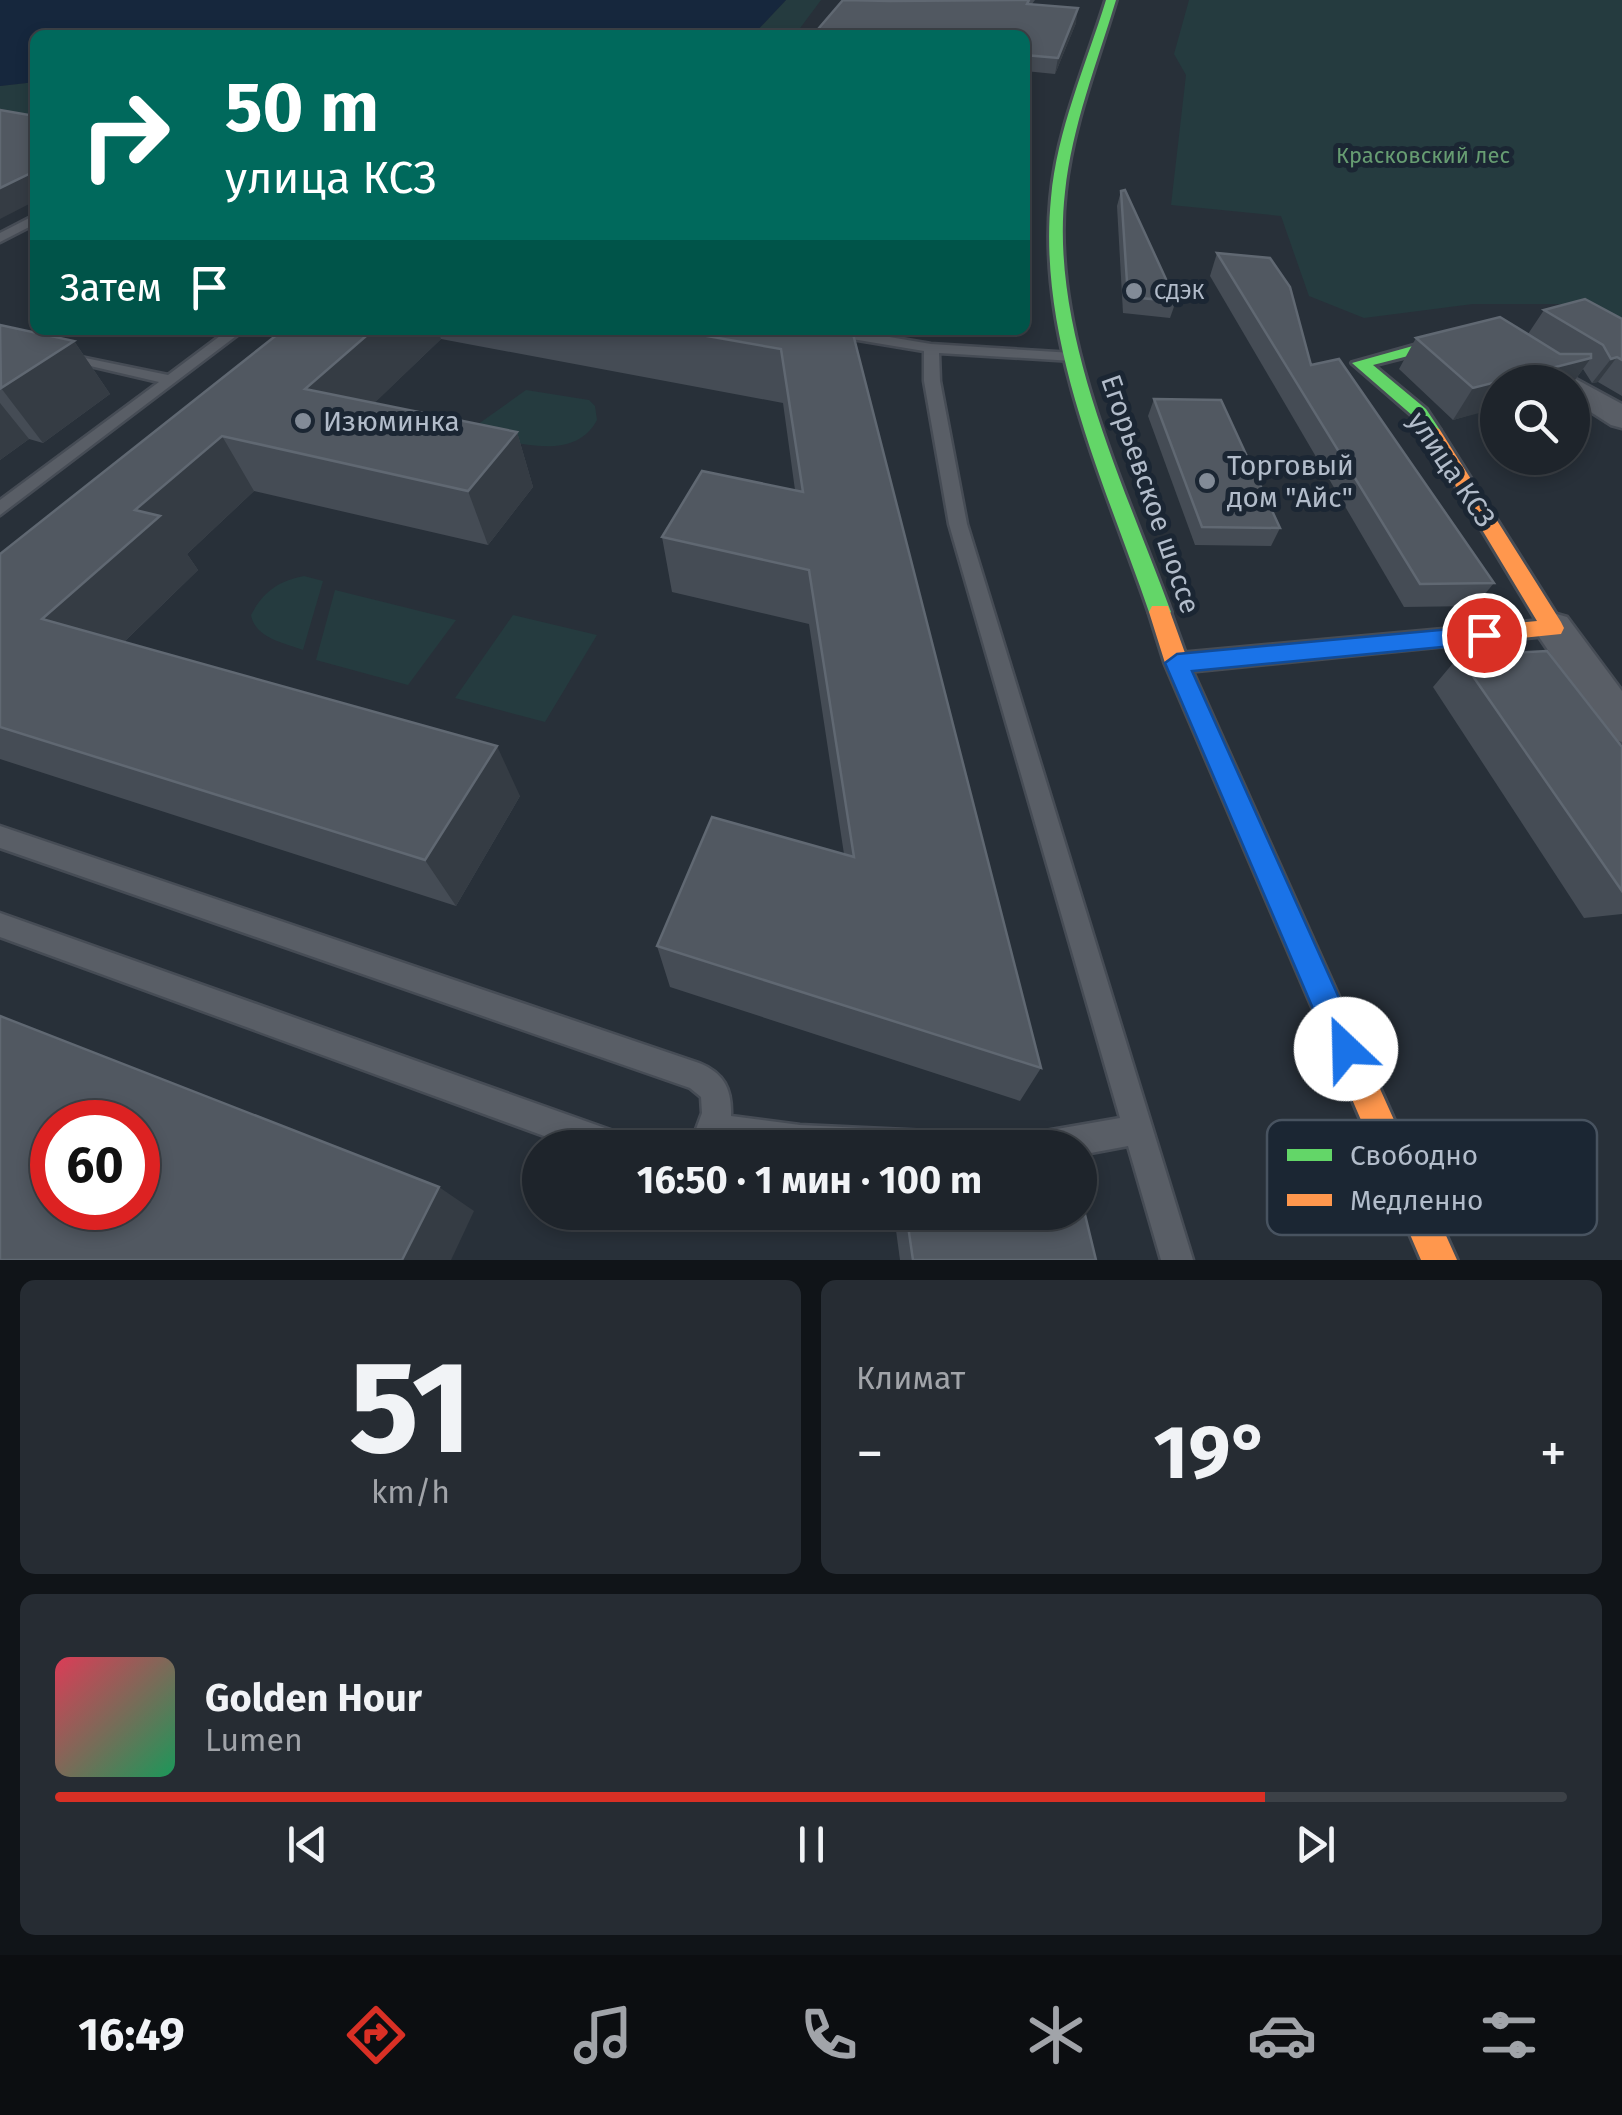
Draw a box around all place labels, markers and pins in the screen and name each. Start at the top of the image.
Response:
place label: СДЭК [1154,278,1205,305]
marker: СДЭК [1123,280,1145,302]
place label: Изюминка [323,405,460,438]
marker: Изюминка [292,410,314,432]
place label: Торговый дом "Айс" [1227,449,1354,514]
marker: Торговый дом "Айс" [1196,470,1218,492]
pin [1442,593,1527,678]

